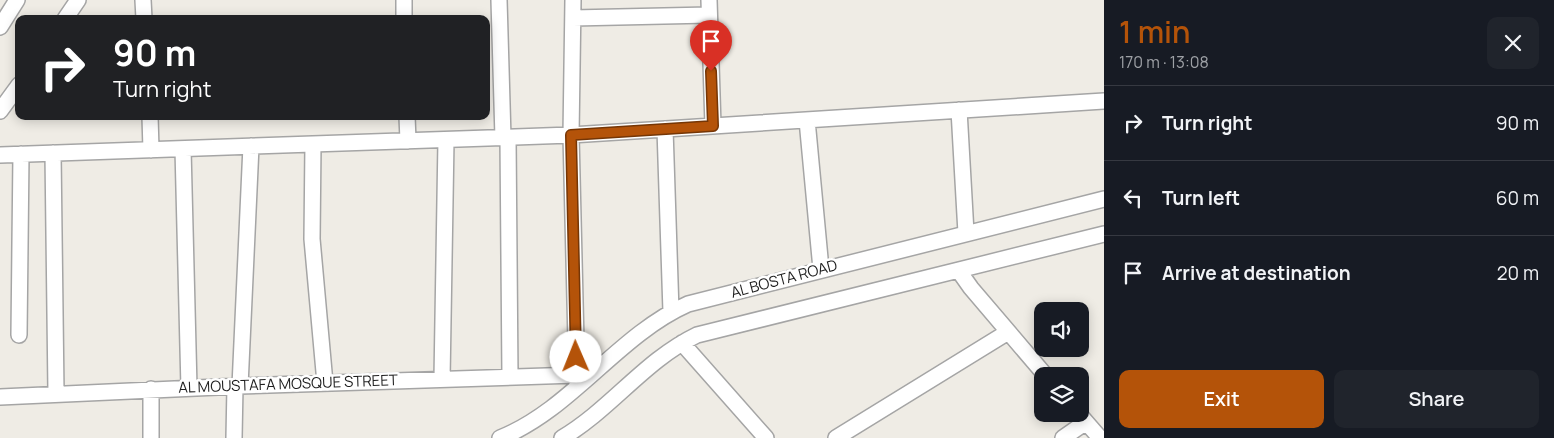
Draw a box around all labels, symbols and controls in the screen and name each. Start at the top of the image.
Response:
text: 1 min [1119,11,1191,52]
button: close [1487,17,1539,69]
pin [690,20,732,71]
icon: arrive [697,27,725,55]
text: 90 m [113,29,196,77]
icon: right [30,35,95,100]
text: 170 m · 13:08 [1119,51,1209,73]
text: Turn right [113,74,211,104]
icon: right [1119,109,1147,137]
text: Turn right [1162,110,1252,136]
text: 90 m [1496,110,1539,136]
icon: left [1119,184,1147,212]
text: Turn left [1162,185,1240,211]
text: 60 m [1496,185,1539,211]
street label: AL BOSTA ROAD [728,254,839,303]
icon: arrive [1119,259,1147,287]
text: Arrive at destination [1162,260,1351,286]
text: 20 m [1497,260,1539,286]
map controls [1034,302,1089,422]
button: sound [1034,302,1089,357]
position arrow [549,330,601,382]
button: layers [1034,367,1089,422]
street label: AL MOUSTAFA MOSQUE STREET [178,369,398,398]
button: Exit [1119,370,1324,428]
button: Share [1334,370,1539,428]

